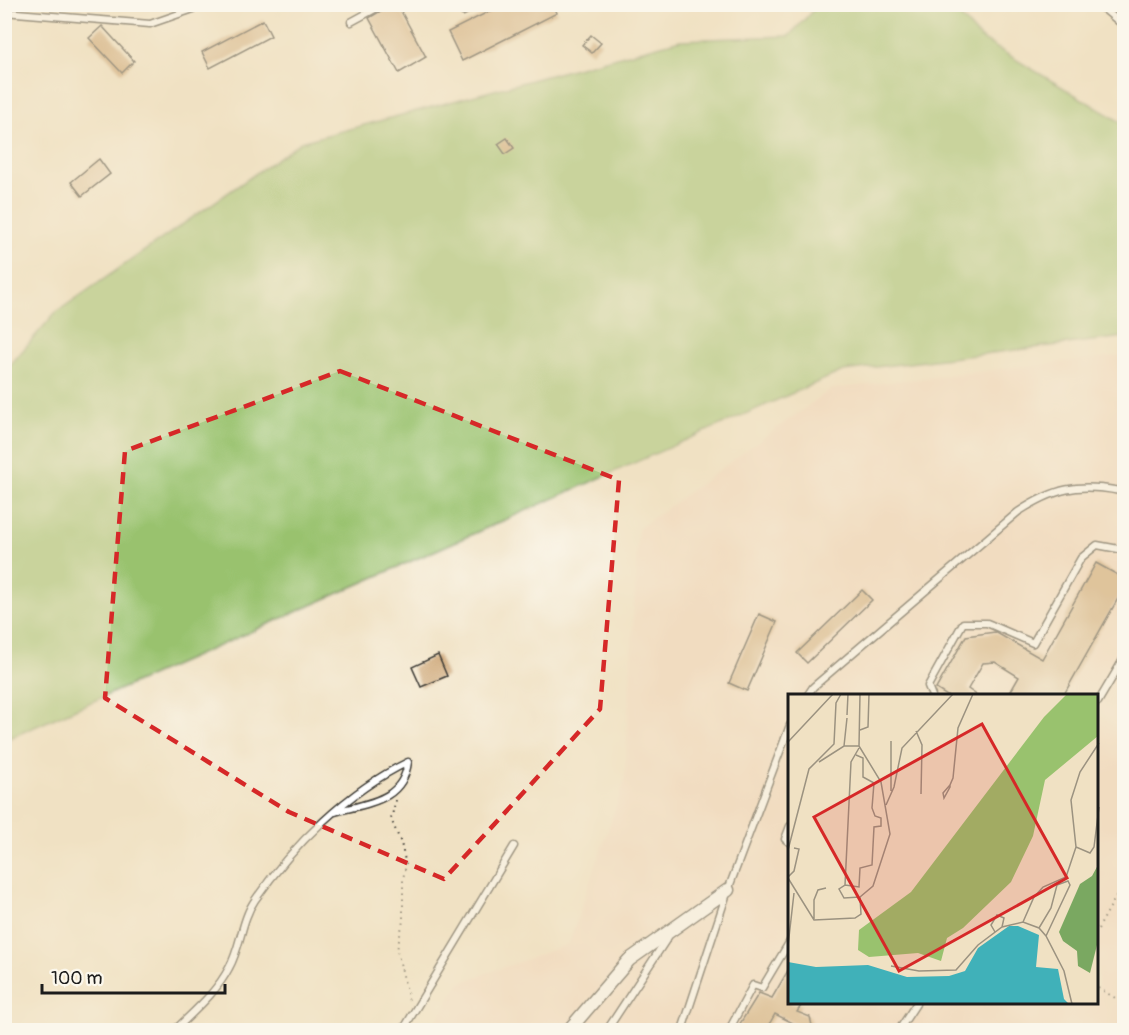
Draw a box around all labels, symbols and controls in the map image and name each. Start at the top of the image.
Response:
inset map [788,694,1099,1005]
scale bar [42,957,225,995]
text: 100 m [51,967,103,990]

